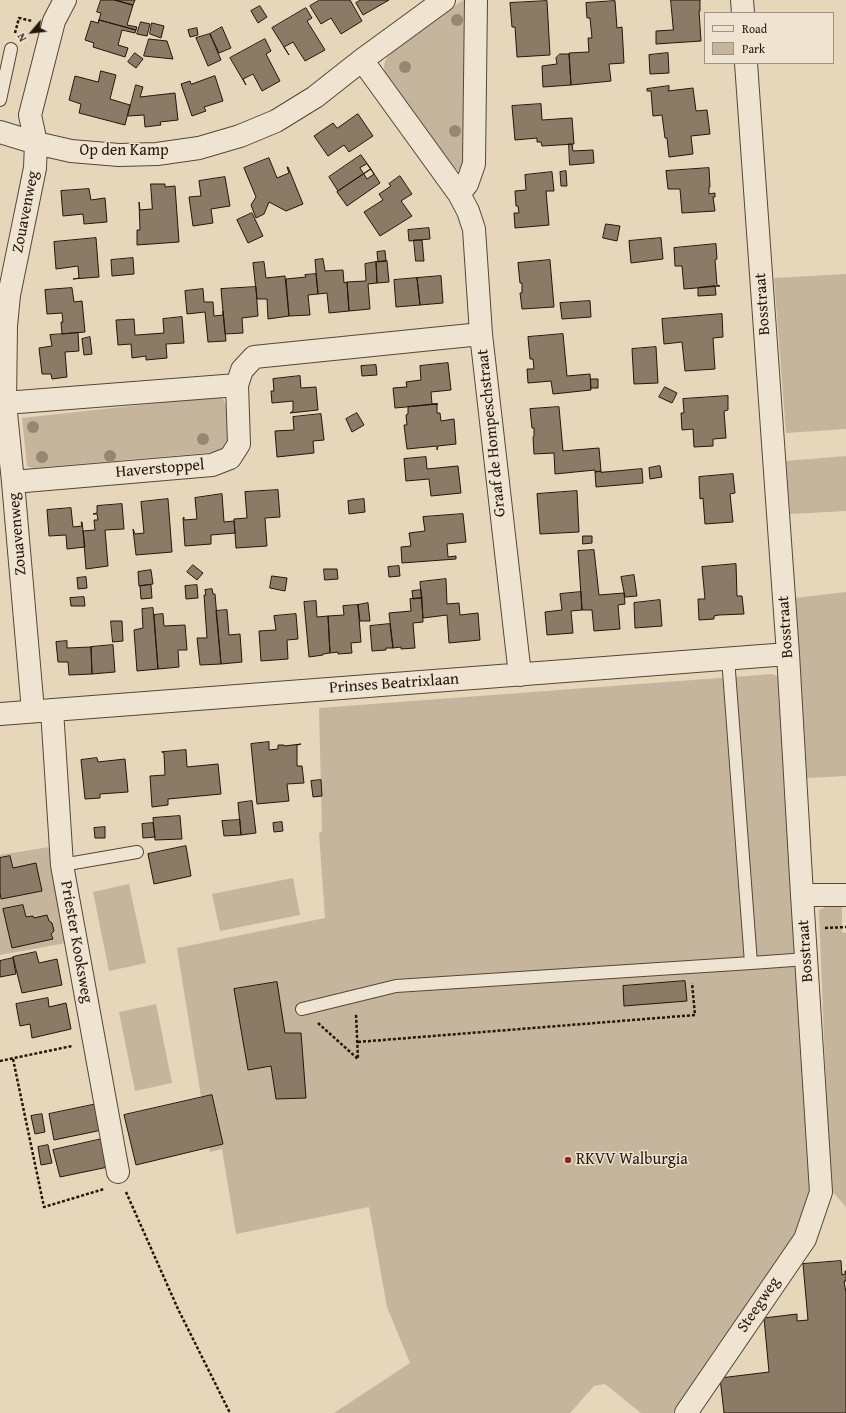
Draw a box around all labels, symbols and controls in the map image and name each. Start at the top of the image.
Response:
north arrow [12,12,52,52]
legend [704,12,834,64]
text: Road [742,20,767,37]
text: N [13,31,30,45]
text: Park [742,40,765,57]
street label: Op den Kamp [79,141,169,161]
street label: Zouavenweg [9,169,43,255]
street label: Bosstraat [751,272,775,336]
street label: Graaf de Hompeschstraat [474,348,510,518]
street label: Haverstoppel [115,456,205,482]
street label: Zouavenweg [5,492,31,576]
street label: Bosstraat [774,595,798,659]
street label: Prinses Beatrixlaan [328,670,460,698]
street label: Priester Kooksweg [56,879,96,1005]
street label: Bosstraat [794,919,818,983]
place label: RKVV Walburgia [576,1150,688,1170]
marker: RKVV Walburgia [563,1155,573,1165]
street label: Steegweg [733,1274,785,1336]

